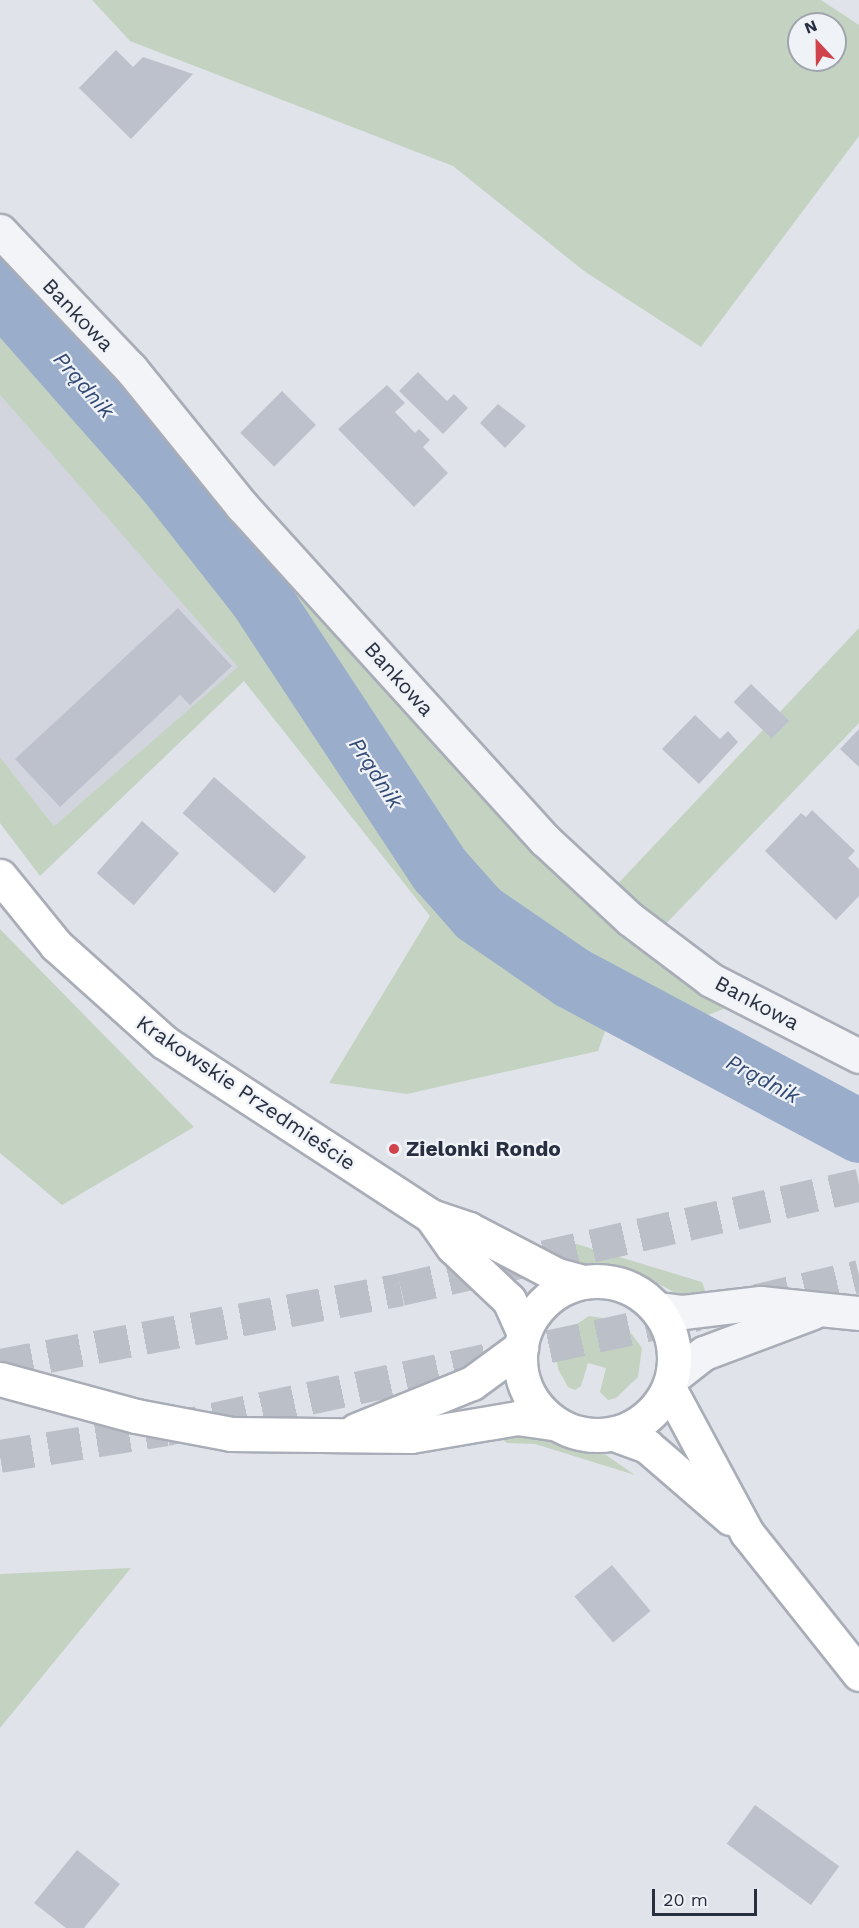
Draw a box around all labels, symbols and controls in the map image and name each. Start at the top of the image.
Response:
north arrow [787,12,847,72]
text: N [802,16,820,38]
street label: Bankowa [37,273,119,357]
water label: Prądnik [48,346,120,424]
street label: Bankowa [359,637,439,721]
water label: Prądnik [343,732,409,814]
street label: Bankowa [711,970,803,1036]
street label: Krakowskie Przedmieście [132,1010,360,1176]
water label: Prądnik [722,1049,804,1109]
place label: Zielonki Rondo [406,1136,561,1162]
marker: Zielonki Rondo [387,1142,401,1156]
scale bar [655,1877,760,1915]
text: 20 m [663,1889,708,1910]

